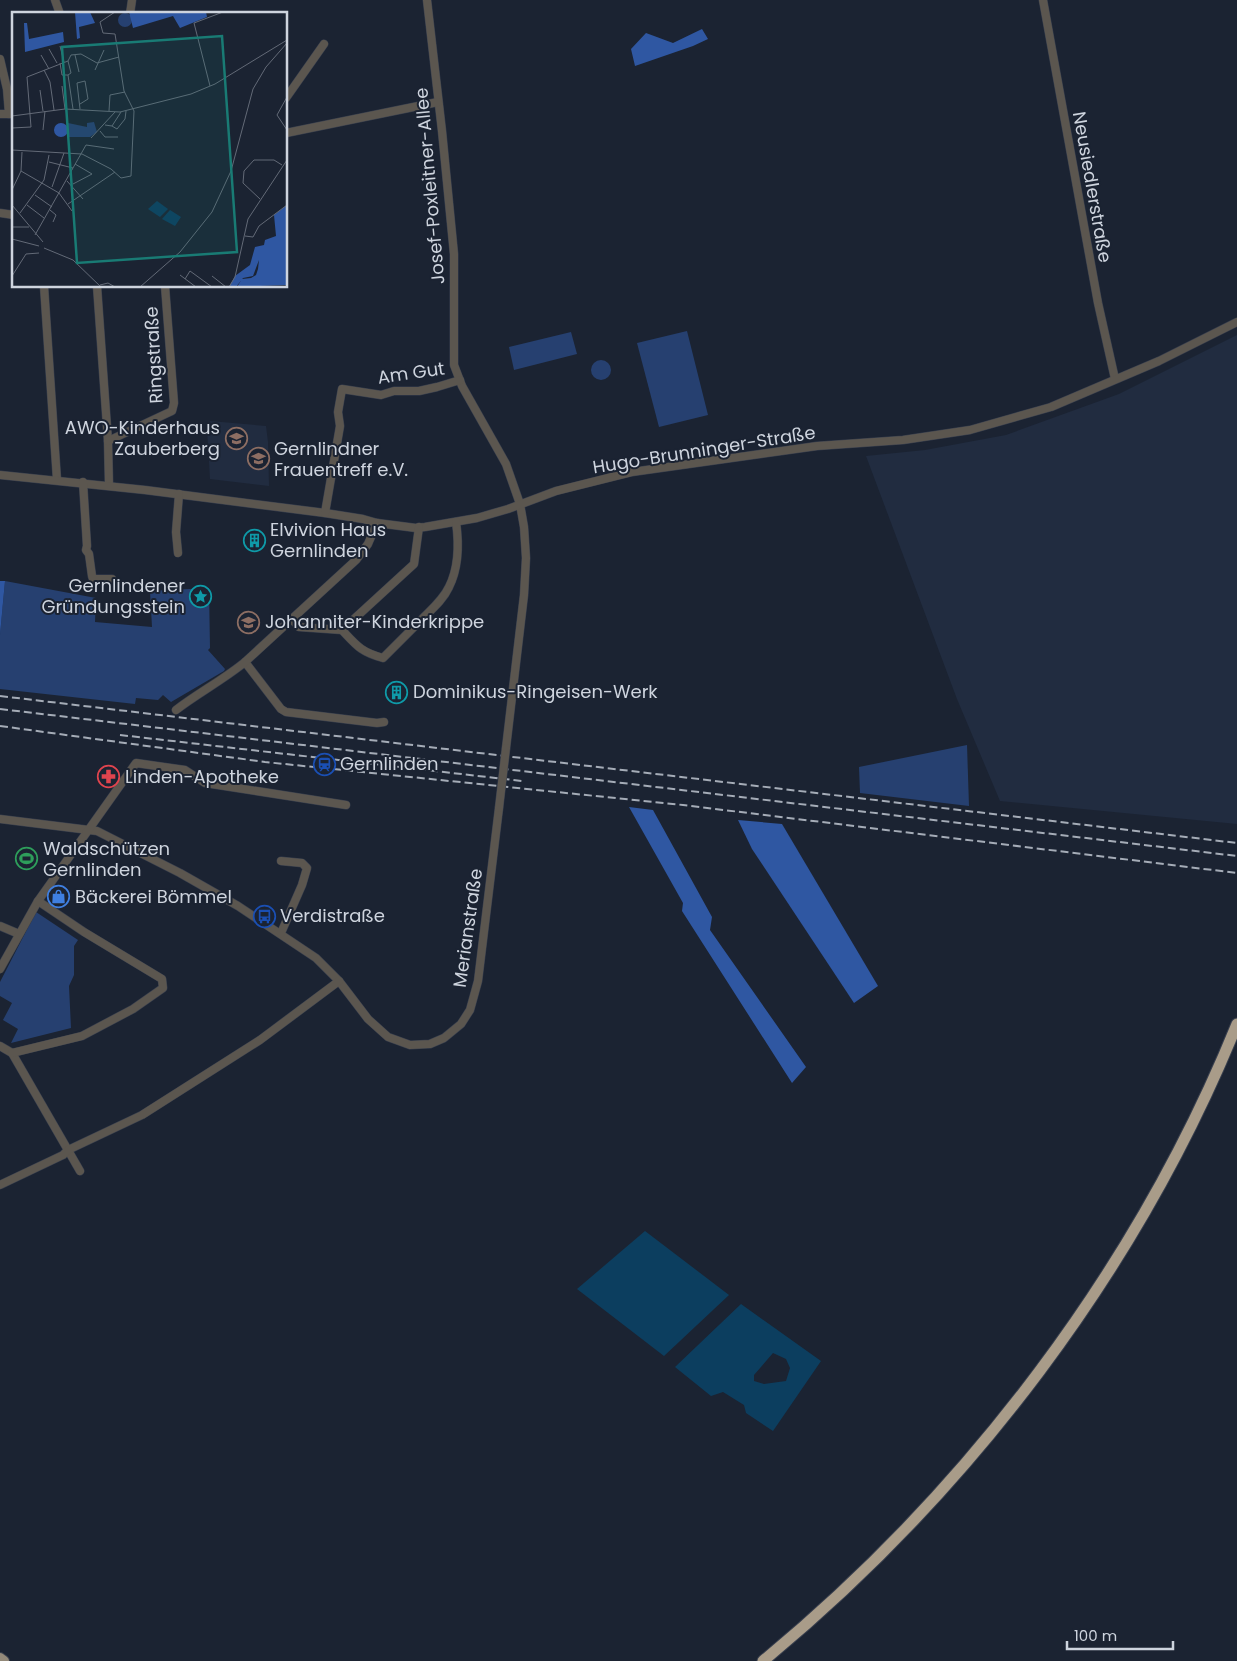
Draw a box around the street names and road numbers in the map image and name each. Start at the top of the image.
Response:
street label: Josef-Poxleitner-Allee [408,87,451,285]
street label: Neusiedlerstraße [1067,109,1118,264]
street label: Ringstraße [138,306,169,404]
street label: Am Gut [376,355,446,390]
street label: Hugo-Brunninger-Straße [591,420,817,479]
street label: Merianstraße [447,867,488,989]

